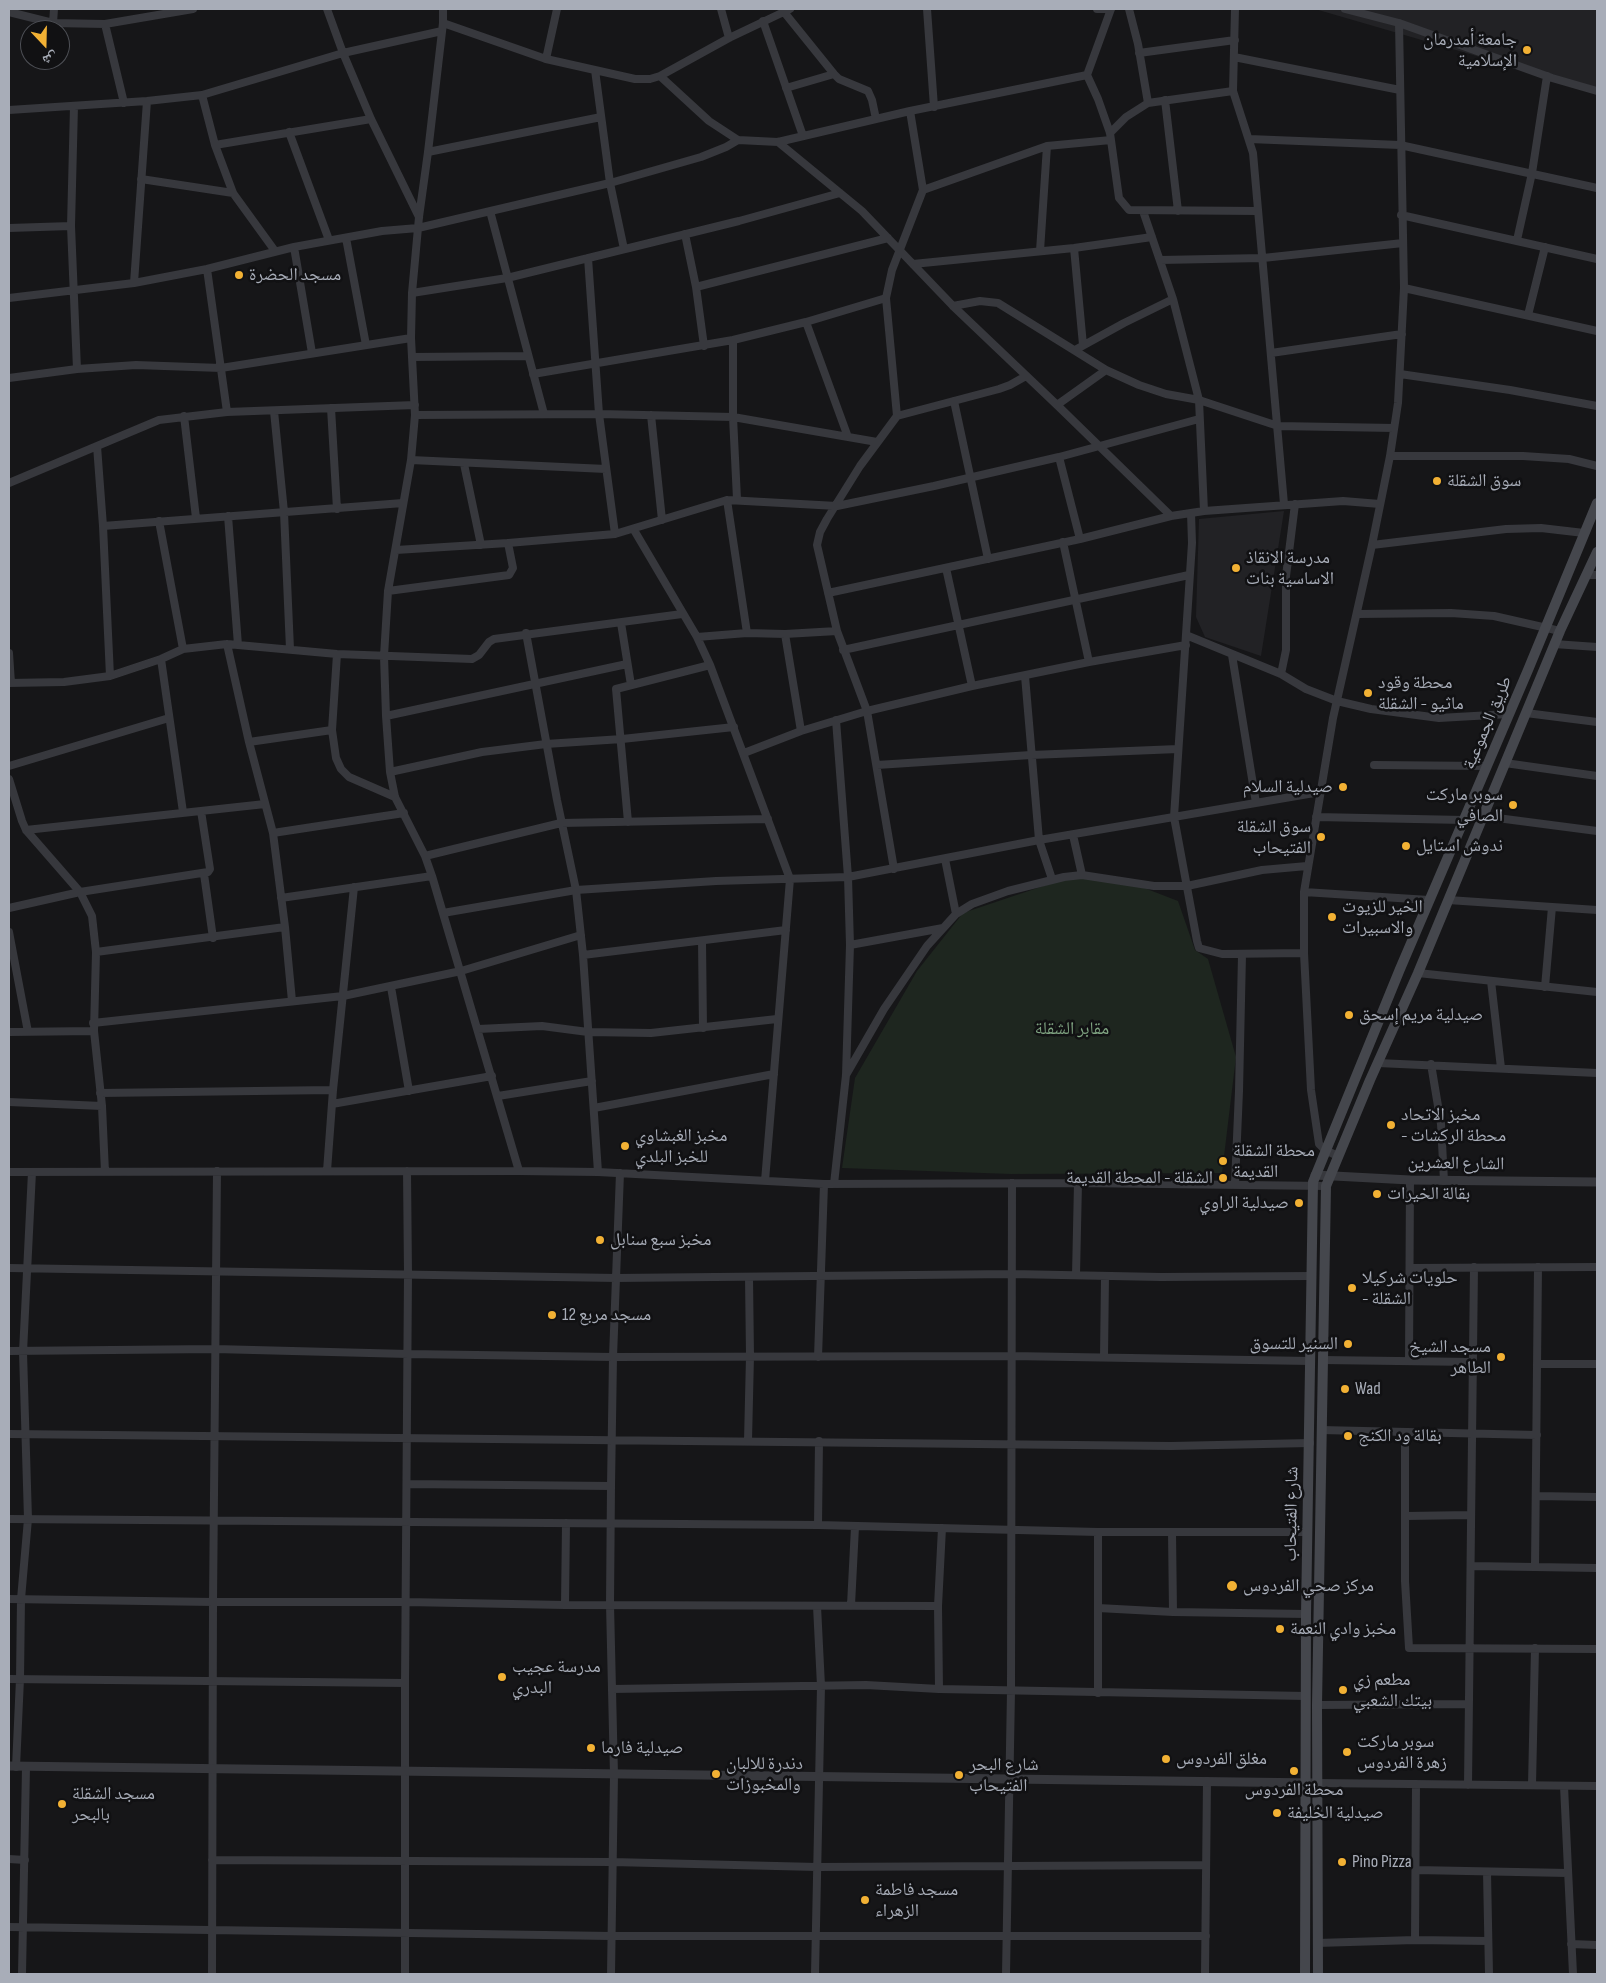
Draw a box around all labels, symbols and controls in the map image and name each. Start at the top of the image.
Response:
north arrow [20,20,70,70]
place label: جامعة أمدرمان الإسلامية [1423,29,1517,72]
marker: جامعة أمدرمان الإسلامية [1521,44,1533,56]
text: ش [40,48,60,69]
place label: مسجد الحضرة [249,264,341,286]
marker: مسجد الحضرة [233,269,245,281]
place label: سوق الشقلة [1447,470,1521,492]
marker: سوق الشقلة [1431,475,1443,487]
place label: مدرسة الانقاذ الاساسية بنات [1246,547,1334,590]
marker: مدرسة الانقاذ الاساسية بنات [1230,562,1242,574]
place label: محطة وقود ماثيو - الشقلة [1378,672,1464,714]
street label: طريق الجموعية [1459,673,1517,773]
marker: محطة وقود ماثيو - الشقلة [1362,687,1374,699]
place label: صيدلية السلام [1243,776,1333,798]
marker: صيدلية السلام [1337,781,1349,793]
place label: سوبر ماركت الصافي [1426,784,1503,826]
marker: سوبر ماركت الصافي [1507,799,1519,811]
place label: سوق الشقلة الفتيحاب [1237,816,1311,859]
marker: سوق الشقلة الفتيحاب [1315,831,1327,843]
place label: ندوش استايل [1416,835,1503,857]
marker: ندوش استايل [1400,840,1412,852]
place label: الخير للزيوت والاسبيرات [1342,896,1423,939]
marker: الخير للزيوت والاسبيرات [1326,911,1338,923]
place label: صيدلية مريم إسحق [1359,1004,1483,1026]
marker: صيدلية مريم إسحق [1343,1009,1355,1021]
park label: مقابر الشقلة [1035,1018,1109,1040]
place label: مخبز الاتحاد - محطة الركشات [1401,1104,1506,1146]
marker: مخبز الاتحاد - محطة الركشات [1385,1119,1397,1131]
place label: مخبز الغبشاوي للخبز البلدي [635,1125,727,1168]
marker: مخبز الغبشاوي للخبز البلدي [619,1140,631,1152]
place label: محطة الشقلة القديمة [1233,1140,1315,1182]
street label: الشارع العشرين [1407,1152,1505,1176]
marker: محطة الشقلة القديمة [1217,1155,1229,1167]
place label: الشقلة - المحطة القديمة [1066,1167,1213,1189]
marker: الشقلة - المحطة القديمة [1217,1172,1229,1184]
place label: بقالة الخيرات [1387,1183,1470,1205]
marker: بقالة الخيرات [1371,1188,1383,1200]
place label: صيدلية الراوي [1199,1192,1289,1214]
marker: صيدلية الراوي [1293,1197,1305,1209]
place label: مخبز سبع سنابل [610,1229,711,1251]
marker: مخبز سبع سنابل [594,1234,606,1246]
place label: حلويات شركيلا - الشقلة [1362,1267,1458,1310]
marker: حلويات شركيلا - الشقلة [1346,1282,1358,1294]
place label: مسجد مربع 12 [562,1304,651,1326]
marker: مسجد مربع 12 [546,1309,558,1321]
place label: السنير للتسوق [1249,1333,1338,1355]
place label: مسجد الشيخ الطاهر [1409,1336,1491,1378]
marker: السنير للتسوق [1342,1338,1354,1350]
marker: مسجد الشيخ الطاهر [1495,1351,1507,1363]
place label: Wad [1355,1378,1381,1400]
marker: Wad [1339,1383,1351,1395]
place label: بقالة ود الكنج [1358,1425,1442,1447]
marker: بقالة ود الكنج [1342,1430,1354,1442]
street label: شارع الفتيحاب [1280,1466,1304,1562]
place label: مركز صحي الفردوس [1243,1575,1374,1597]
marker: مركز صحي الفردوس [1225,1579,1239,1593]
place label: مخبز وادي النعمة [1290,1618,1396,1640]
marker: مخبز وادي النعمة [1274,1623,1286,1635]
place label: مدرسة عجيب البدري [512,1656,601,1698]
place label: مطعم زي بيتك الشعبي [1353,1669,1432,1712]
marker: مدرسة عجيب البدري [496,1671,508,1683]
marker: مطعم زي بيتك الشعبي [1337,1684,1349,1696]
place label: سوبر ماركت زهرة الفردوس [1357,1731,1447,1774]
place label: صيدلية فارما [601,1737,683,1759]
marker: صيدلية فارما [585,1742,597,1754]
marker: سوبر ماركت زهرة الفردوس [1341,1746,1353,1758]
place label: مغلق الفردوس [1176,1748,1267,1770]
place label: دندرة للالبان والمخبوزات [726,1753,803,1796]
marker: مغلق الفردوس [1160,1753,1172,1765]
place label: شارع البحر الفتيحاب [969,1754,1039,1796]
marker: محطة الفردوس [1288,1765,1300,1777]
marker: دندرة للالبان والمخبوزات [710,1768,722,1780]
marker: شارع البحر الفتيحاب [953,1769,965,1781]
place label: محطة الفردوس [1245,1779,1343,1801]
place label: مسجد الشقلة بالبحر [72,1783,155,1826]
marker: مسجد الشقلة بالبحر [56,1798,68,1810]
place label: صيدلية الخليفة [1287,1802,1384,1824]
marker: صيدلية الخليفة [1271,1807,1283,1819]
place label: Pino Pizza [1352,1851,1412,1873]
marker: Pino Pizza [1336,1856,1348,1868]
place label: مسجد فاطمة الزهراء [875,1879,958,1922]
marker: مسجد فاطمة الزهراء [859,1894,871,1906]

